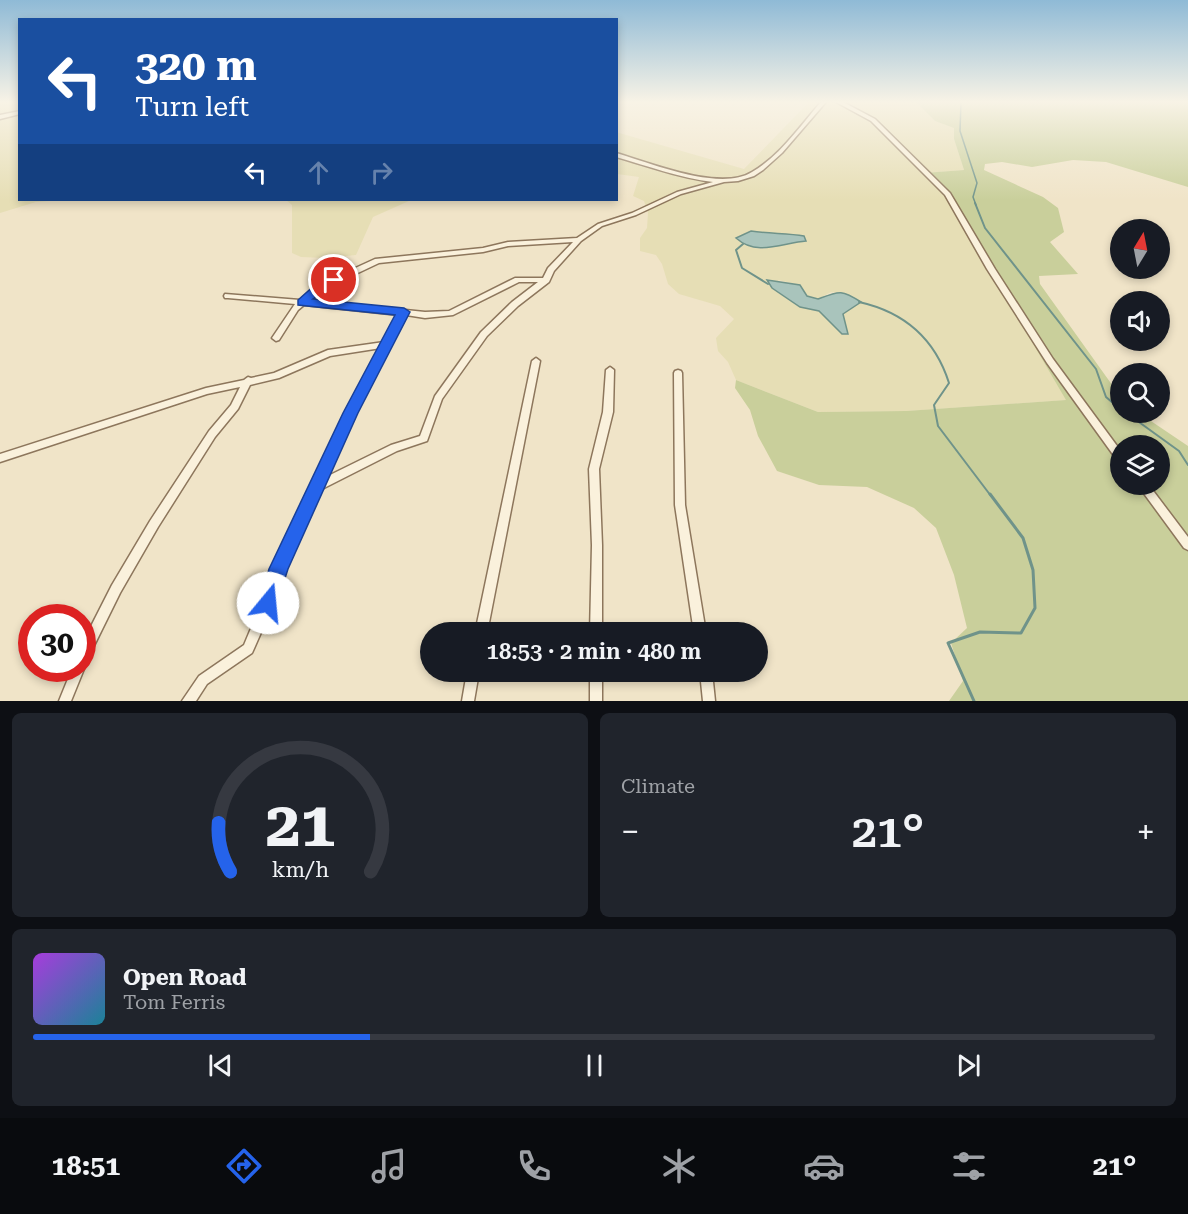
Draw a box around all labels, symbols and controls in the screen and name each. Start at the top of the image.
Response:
text: 320 m [135,41,257,90]
icon: left [36,42,114,120]
text: Turn left [135,91,249,123]
icon: left [239,156,272,189]
icon: ahead [302,156,335,189]
icon: right [365,156,398,189]
north arrow [1110,219,1170,279]
map controls [1110,219,1170,495]
pin [308,254,359,305]
icon: arrive [317,263,350,296]
button: sound [1110,291,1170,351]
button: search [1110,363,1170,423]
button: layers [1110,435,1170,495]
position arrow [236,571,300,635]
speed limit sign: 30 [18,604,96,682]
text: 18:53 · 2 min · 480 m [487,639,701,664]
text: Climate [621,774,695,798]
text: 21 [265,788,335,861]
text: 21° [852,805,924,858]
text: − [621,812,639,851]
text: + [1137,812,1155,851]
text: km/h [271,857,329,882]
text: Open Road [123,965,246,990]
text: Tom Ferris [123,990,225,1014]
icon: previous [204,1049,237,1082]
icon: pause [578,1049,611,1082]
icon: next [952,1049,985,1082]
icon: directions [223,1145,265,1187]
icon: music [368,1145,410,1187]
icon: phone [513,1145,555,1187]
icon: climate [658,1145,700,1187]
icon: car [803,1145,845,1187]
icon: filters [948,1145,990,1187]
text: 18:51 [51,1150,120,1182]
text: 21° [1093,1150,1137,1182]

